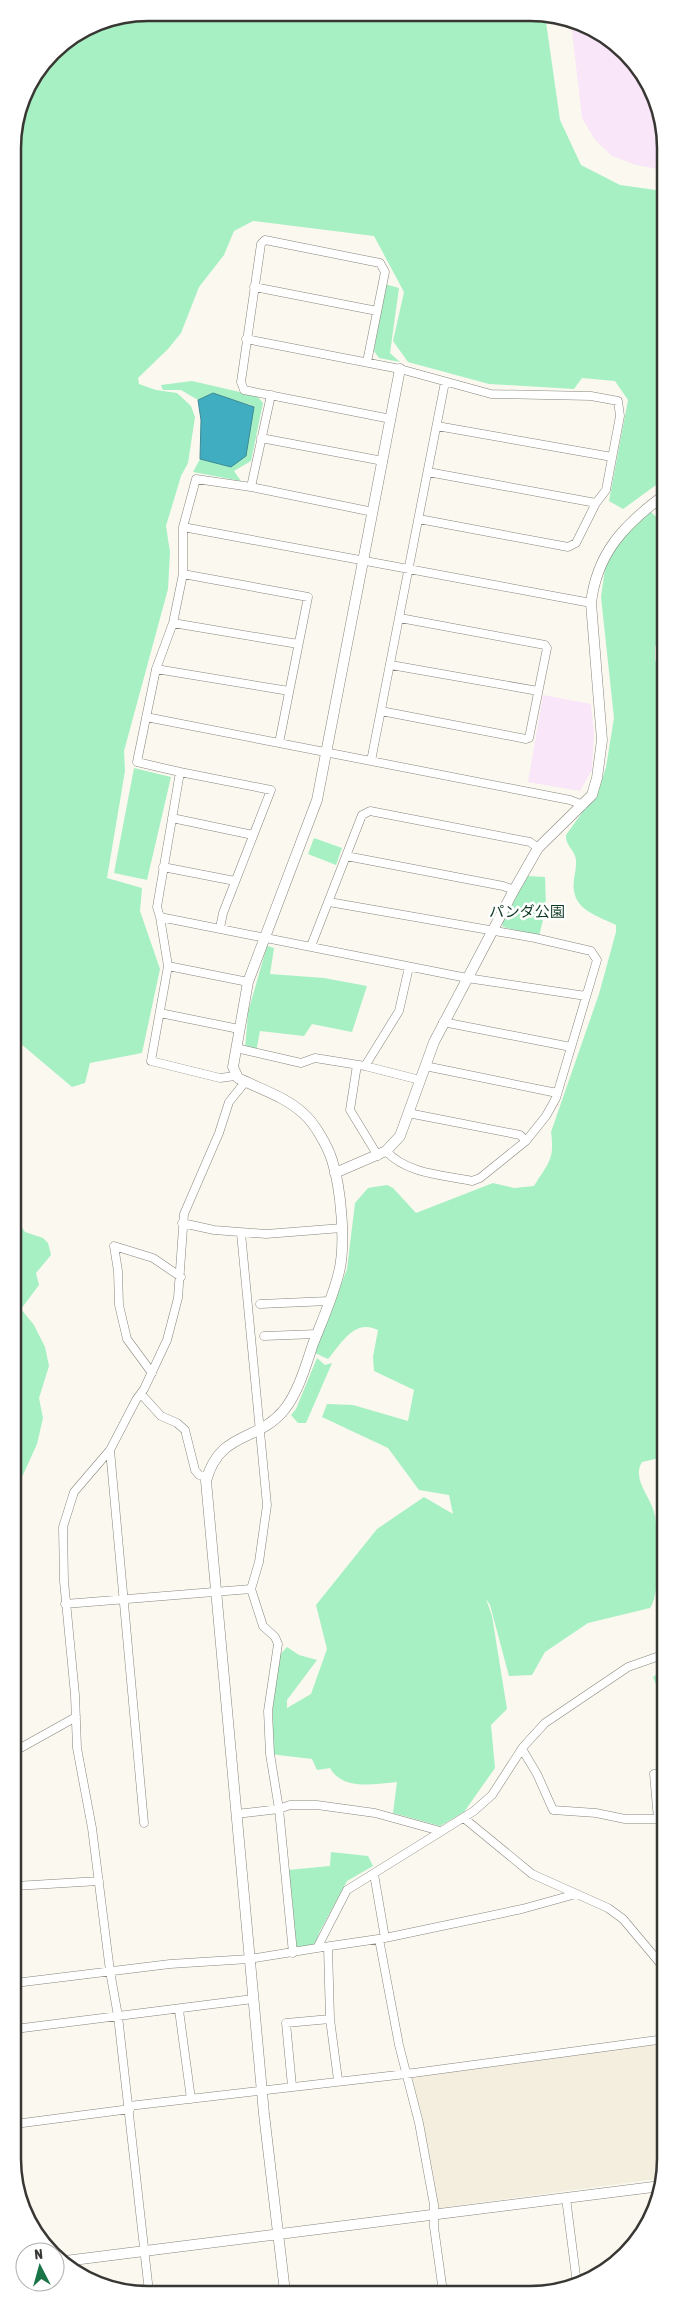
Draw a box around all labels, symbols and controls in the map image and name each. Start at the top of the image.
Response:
park label: パンダ公園 [489,903,565,920]
north arrow [15,2242,65,2292]
text: N [34,2246,44,2262]

